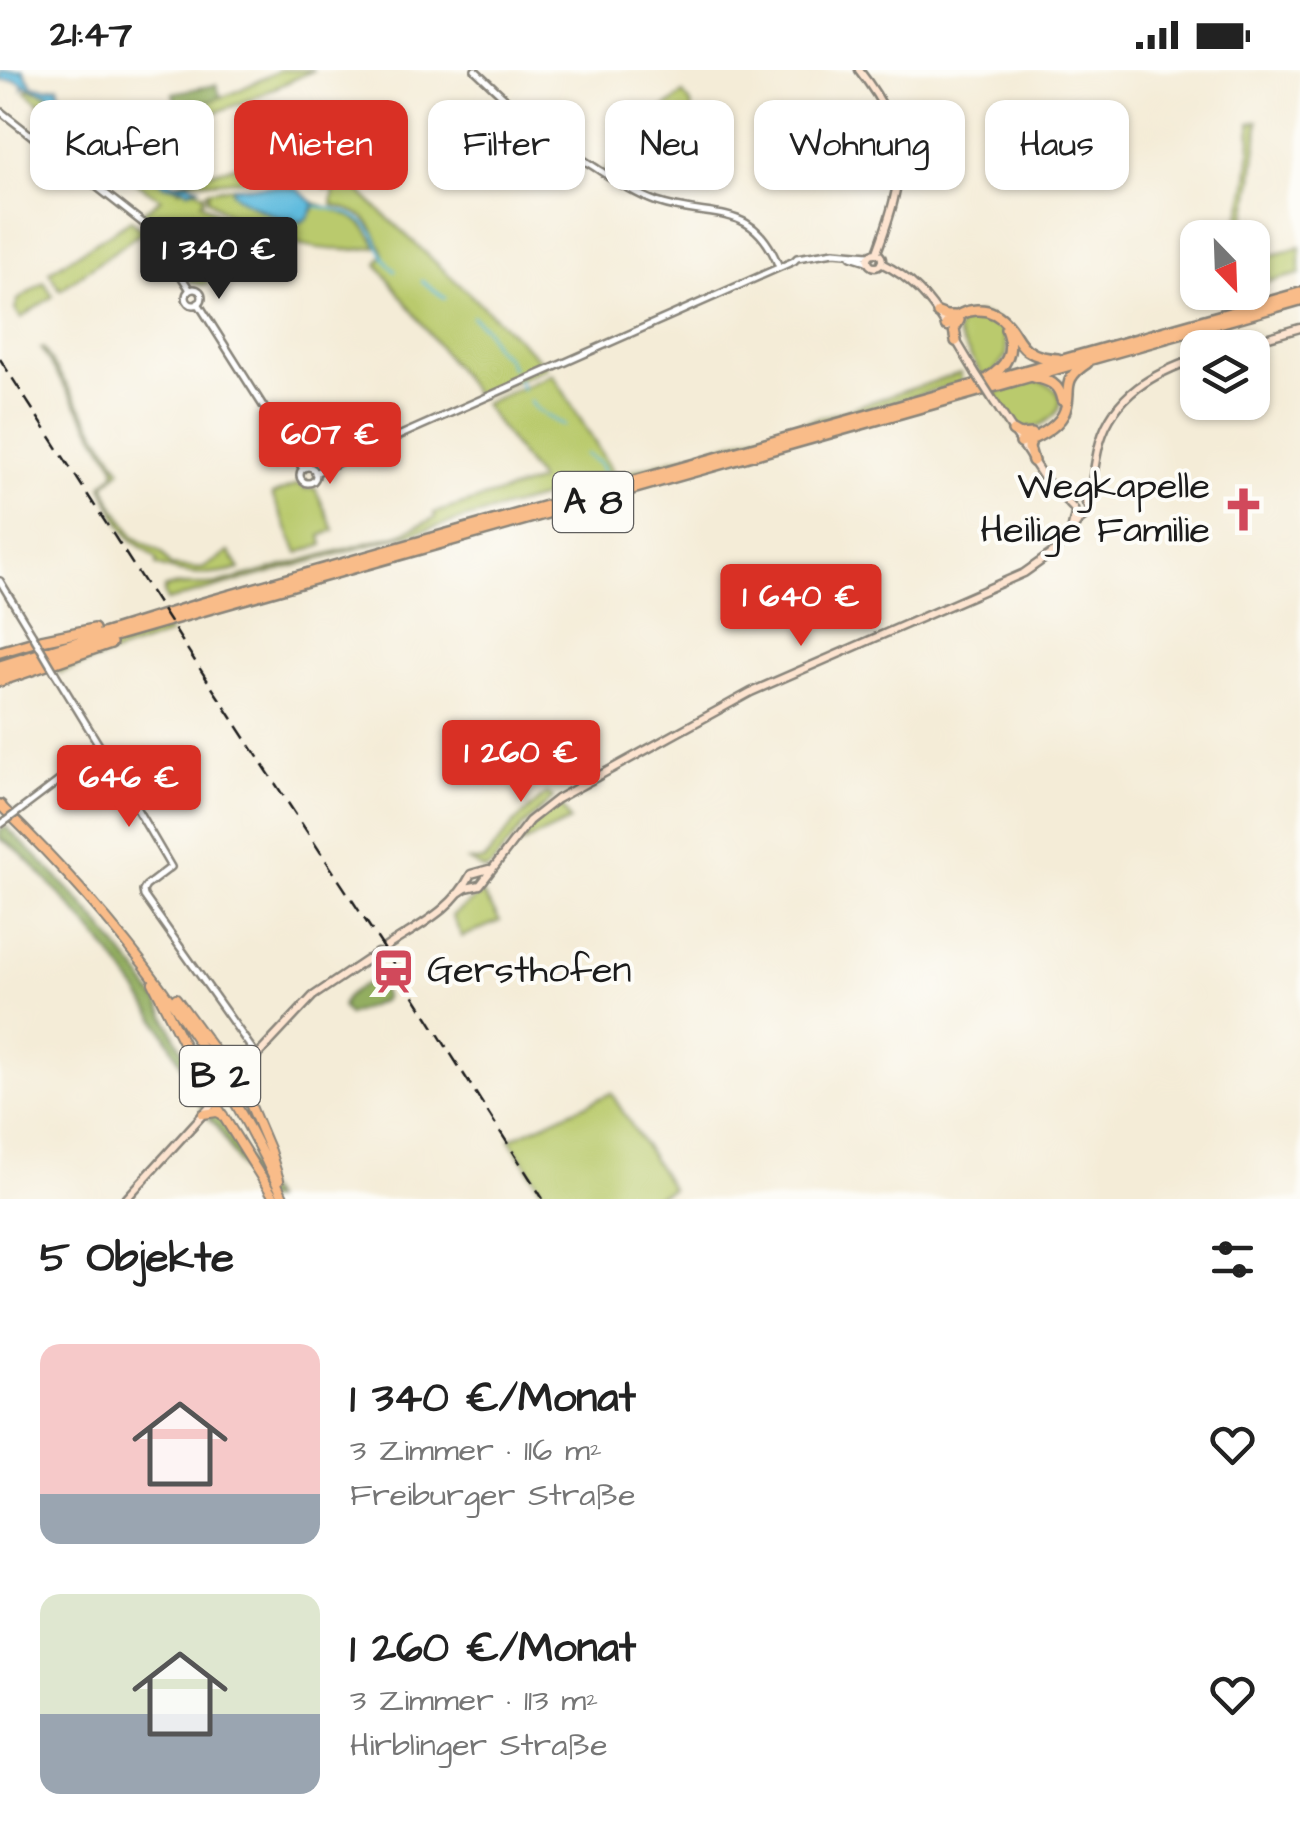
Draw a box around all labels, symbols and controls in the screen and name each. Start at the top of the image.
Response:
text: 21:47 [50,9,132,61]
chip: Kaufen [30,100,214,190]
chip: Mieten [234,100,408,190]
chip: Filter [428,100,585,190]
chip: Neu [605,100,734,190]
chip: Wohnung [754,100,965,190]
chip: Haus [985,100,1129,190]
pin: 1 340 € [127,217,311,302]
north arrow [1180,220,1270,310]
map controls [1180,220,1270,420]
text: 1 340 € [162,227,276,272]
button: layers [1180,330,1270,420]
pin: 607 € [260,402,400,487]
text: 607 € [281,412,379,457]
place label: Wegkapelle Heilige Familie [980,461,1210,557]
road number: A 8 [553,472,633,532]
church icon: Wegkapelle Heilige Familie [1219,485,1267,533]
pin: 1 640 € [709,564,893,649]
text: 1 640 € [742,574,860,619]
pin: 1 260 € [429,720,613,805]
text: 1 260 € [464,730,578,775]
pin: 646 € [59,745,199,830]
text: 646 € [79,755,179,800]
place label: Gersthofen [427,945,632,997]
station icon: Gersthofen [370,947,418,995]
road number: B 2 [180,1046,260,1106]
text: 5 Objekte [40,1230,234,1288]
icon: filters [1205,1232,1260,1287]
text: 1 340 €/Monat [350,1370,636,1428]
icon: home [120,1384,240,1504]
icon: heart [1205,1417,1260,1472]
text: 3 Zimmer · 116 m² [350,1428,602,1473]
text: Freiburger Straße [350,1473,636,1518]
text: 1 260 €/Monat [350,1620,636,1678]
icon: home [120,1634,240,1754]
icon: heart [1205,1667,1260,1722]
text: 3 Zimmer · 113 m² [350,1678,598,1723]
text: Hirblinger Straße [350,1723,608,1768]

